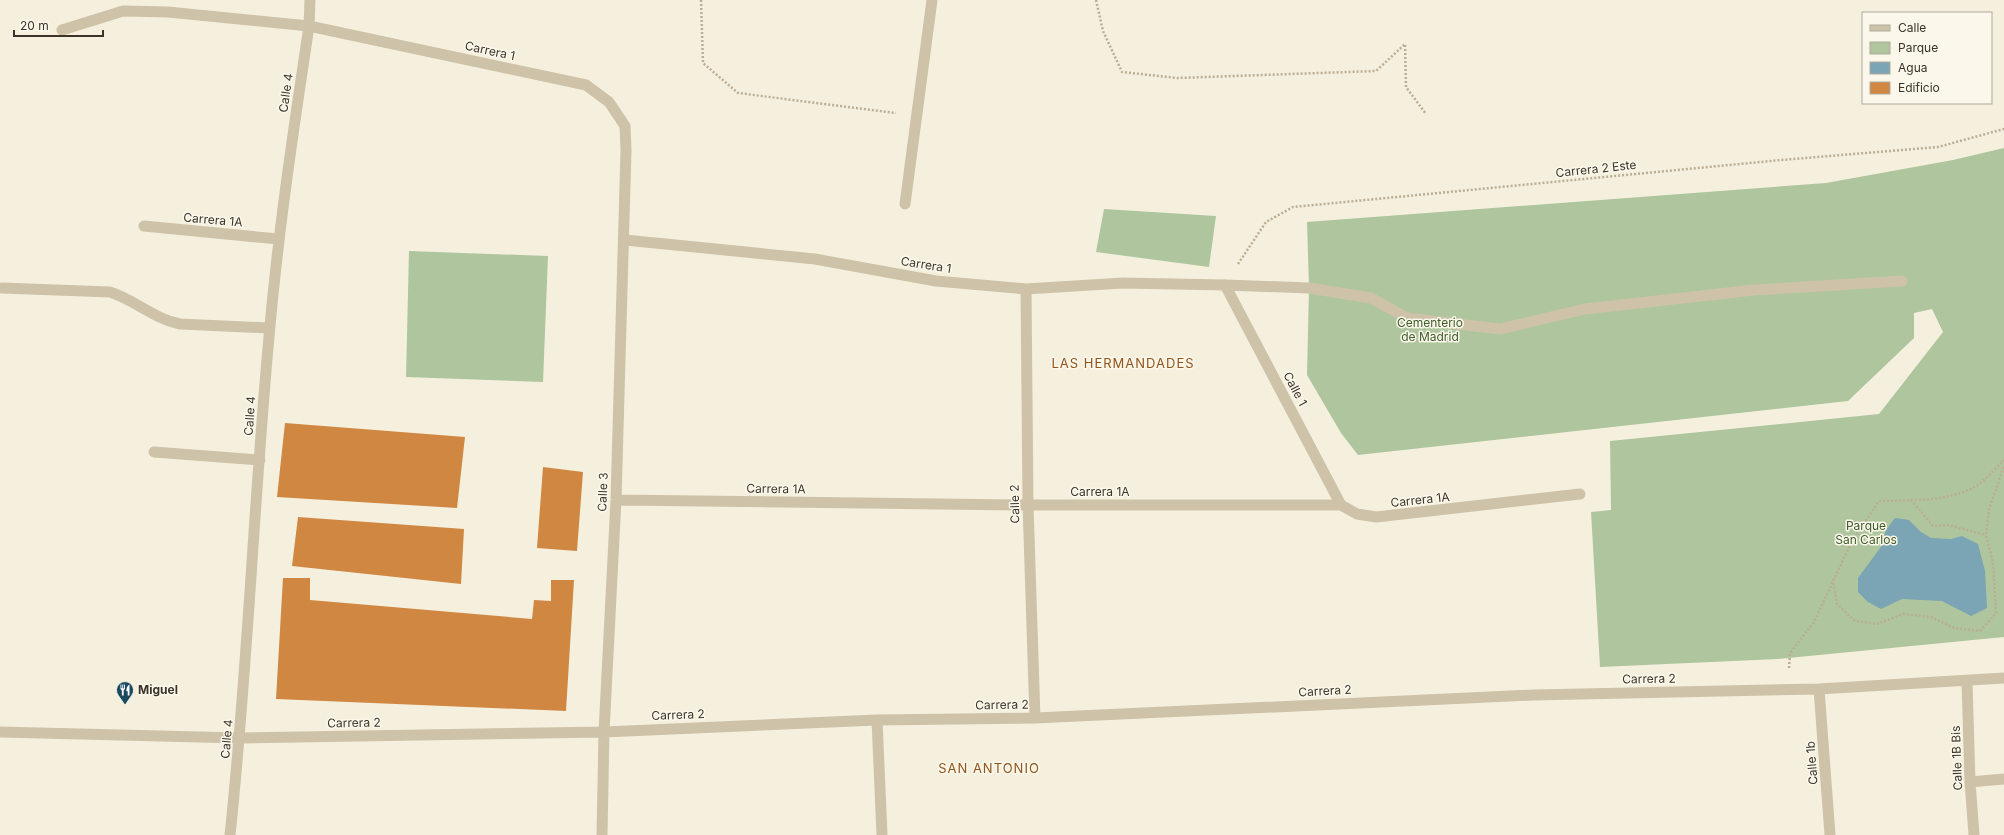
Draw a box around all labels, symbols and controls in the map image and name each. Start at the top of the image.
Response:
scale bar [14,12,103,38]
legend [1862,12,1992,104]
text: 20 m [20,18,49,33]
text: Calle [1898,20,1926,35]
street label: Carrera 1 [464,38,517,63]
text: Parque [1898,40,1938,55]
text: Agua [1898,60,1927,75]
street label: Calle 4 [275,72,296,114]
text: Edificio [1898,80,1940,95]
street label: Carrera 2 Este [1555,157,1637,180]
street label: Carrera 1A [183,209,243,230]
street label: Carrera 1 [900,253,952,276]
park label: Cementerio de Madrid [1397,315,1463,344]
district label: LAS HERMANDADES [1051,355,1195,371]
street label: Calle 1 [1280,369,1311,408]
street label: Calle 4 [241,396,258,436]
street label: Calle 3 [594,472,611,512]
street label: Carrera 1A [746,480,806,497]
street label: Calle 2 [1007,484,1022,524]
street label: Carrera 1A [1070,484,1130,499]
street label: Carrera 1A [1390,489,1450,510]
park label: Parque San Carlos [1835,518,1897,547]
street label: Carrera 2 [1622,671,1676,686]
restaurant icon: Miguel [115,680,135,705]
place label: Miguel [138,682,178,697]
street label: Carrera 2 [1298,682,1352,699]
street label: Carrera 2 [975,697,1029,712]
street label: Carrera 2 [651,706,705,723]
street label: Carrera 2 [327,715,381,730]
street label: Calle 4 [217,718,236,759]
street label: Calle 1B Bis [1948,725,1965,791]
street label: Calle 1b [1802,741,1821,785]
district label: SAN ANTONIO [938,760,1040,776]

